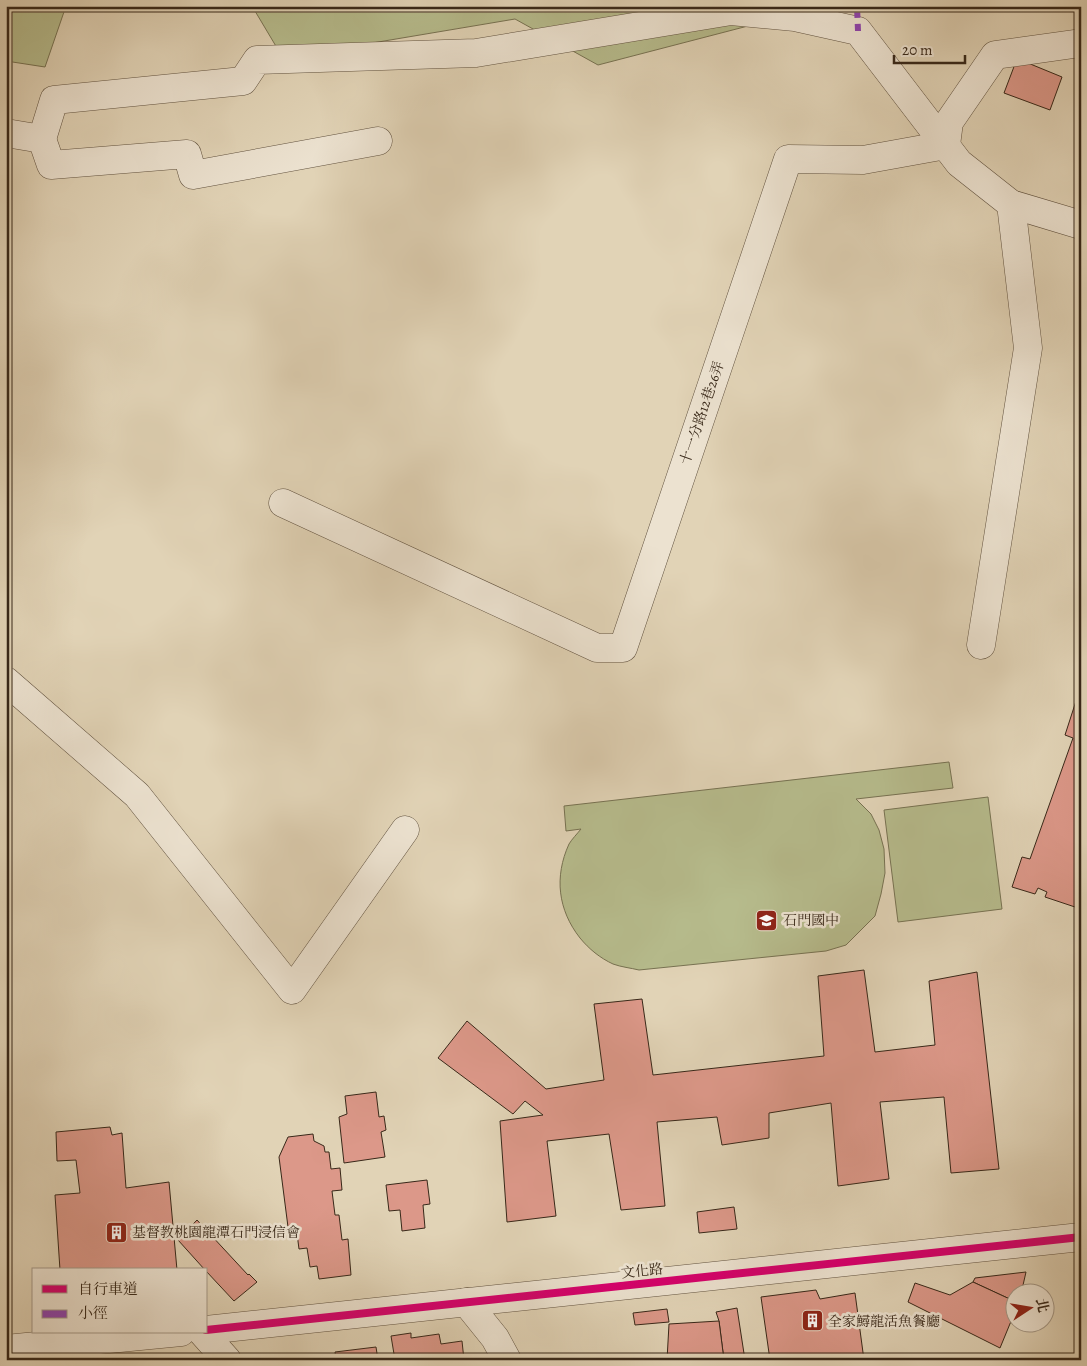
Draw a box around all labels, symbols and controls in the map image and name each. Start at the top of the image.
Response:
scale bar [894,32,966,64]
text: 20 m [902,40,933,60]
street label: 十一分路12巷26弄 [675,359,729,467]
school or university icon: 石門國中 [755,908,779,932]
place label: 石門國中 [783,911,839,930]
building icon: 基督教桃園龍潭石門浸信會 [104,1220,128,1244]
place label: 基督教桃園龍潭石門浸信會 [132,1223,300,1242]
street label: 文化路 [620,1259,664,1283]
legend [32,1268,208,1334]
text: 自行車道 [78,1279,138,1299]
north arrow [1004,1284,1054,1334]
text: 北 [1031,1297,1053,1314]
text: 小徑 [78,1303,108,1323]
building icon: 全家鱘龍活魚餐廳 [800,1309,824,1333]
place label: 全家鱘龍活魚餐廳 [828,1312,940,1331]

